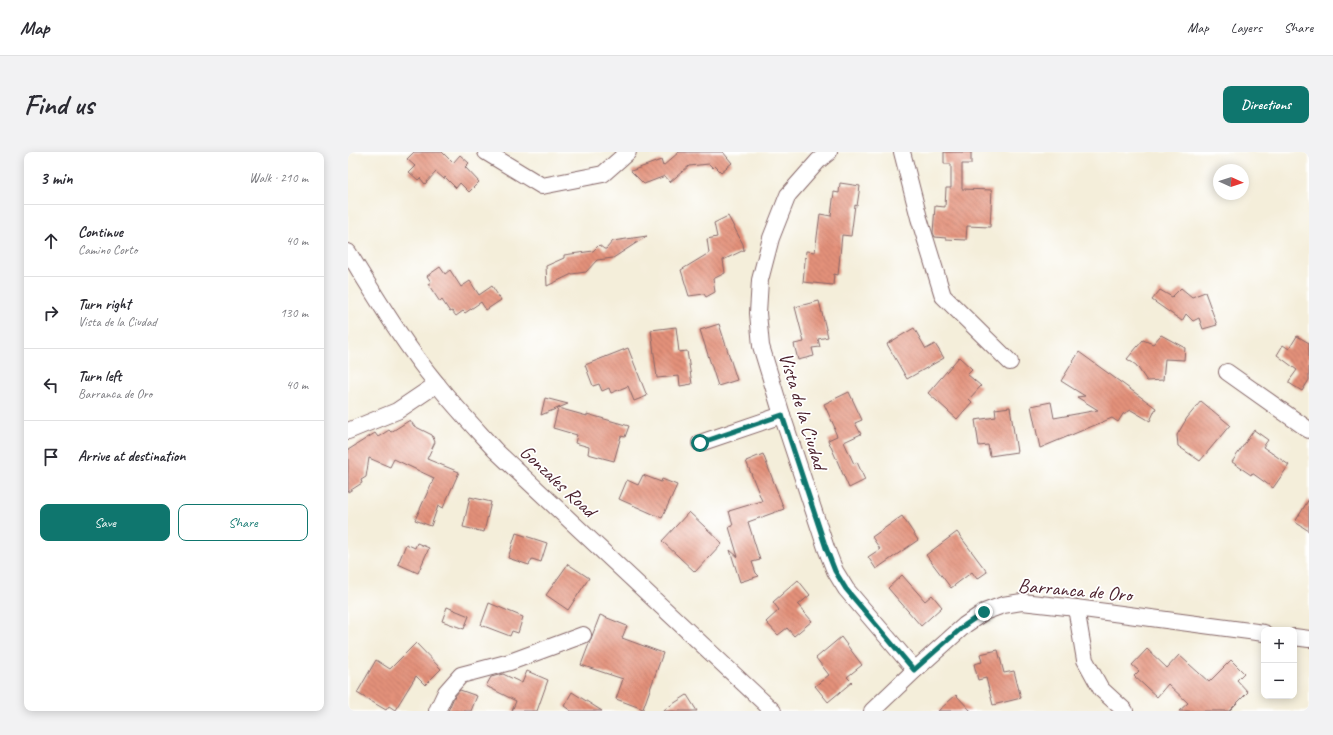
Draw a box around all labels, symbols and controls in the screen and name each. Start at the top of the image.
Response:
text: Map [20,16,50,40]
text: Map [1187,19,1209,36]
text: Layers [1231,19,1262,36]
text: Share [1284,19,1313,36]
button: Directions [1223,86,1309,123]
text: Find us [24,87,94,122]
north arrow [1213,164,1249,200]
text: 3 min [40,168,73,189]
text: Walk · 210 m [249,170,308,186]
text: Continue [78,223,123,242]
icon: ahead [40,230,62,252]
text: 40 m [286,233,308,249]
text: Camino Corto [78,242,137,258]
text: Turn right [78,295,131,314]
icon: right [40,302,62,324]
text: 130 m [280,305,308,321]
text: Vista de la Ciudad [78,314,157,330]
street label: Vista de la Ciudad [773,349,834,476]
text: Turn left [78,367,121,386]
icon: left [40,374,62,396]
text: 40 m [286,377,308,393]
text: Barranca de Oro [78,386,152,402]
route start [691,434,709,452]
street label: Gonzales Road [515,439,604,525]
icon: arrive [40,446,62,468]
text: Arrive at destination [78,447,185,466]
button: Save [40,504,170,541]
button: Share [178,504,308,541]
street label: Barranca de Oro [1017,573,1135,608]
route end [975,603,993,621]
map controls [1261,627,1297,699]
button: + [1261,627,1297,663]
button: − [1261,663,1297,699]

